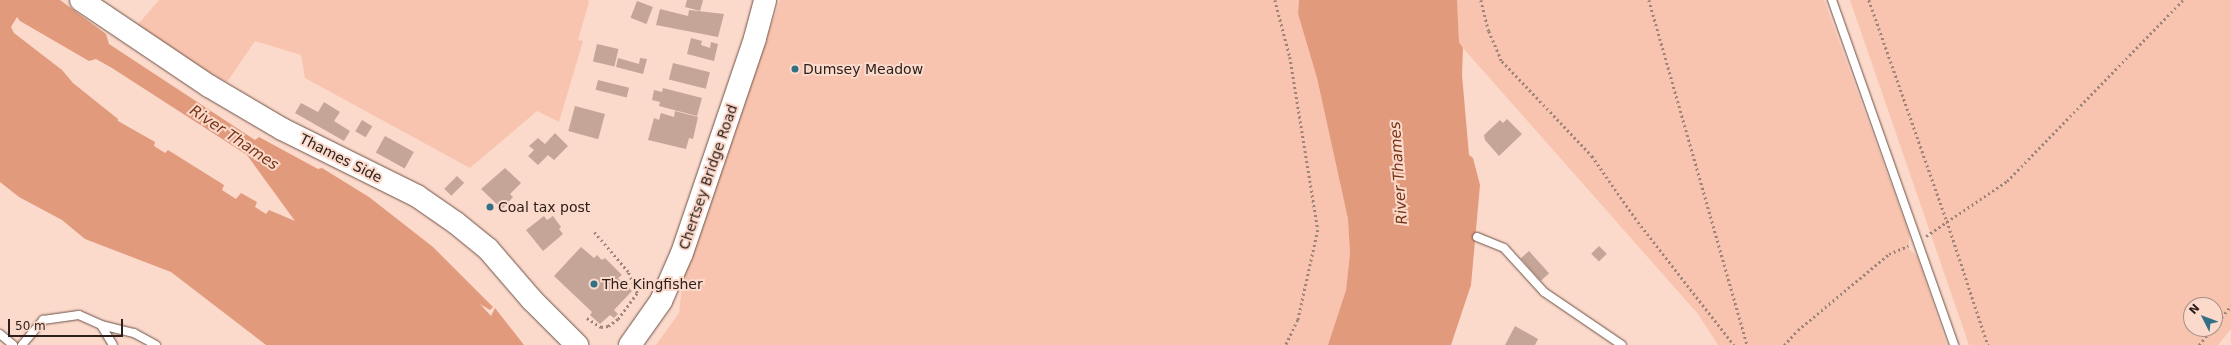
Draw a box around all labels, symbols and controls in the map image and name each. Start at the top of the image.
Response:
place label: Dumsey Meadow [803,61,923,77]
marker: Dumsey Meadow [790,64,800,74]
water label: River Thames [186,102,282,174]
street label: Chertsey Bridge Road [675,102,741,252]
water label: River Thames [1386,121,1412,225]
street label: Thames Side [297,130,385,186]
place label: Coal tax post [498,199,590,215]
marker: Coal tax post [485,202,495,212]
place label: The Kingfisher [602,276,703,292]
marker: The Kingfisher [589,279,599,289]
north arrow [2183,297,2223,337]
text: N [2187,302,2202,317]
scale bar [10,311,125,337]
text: 50 m [15,319,46,333]

